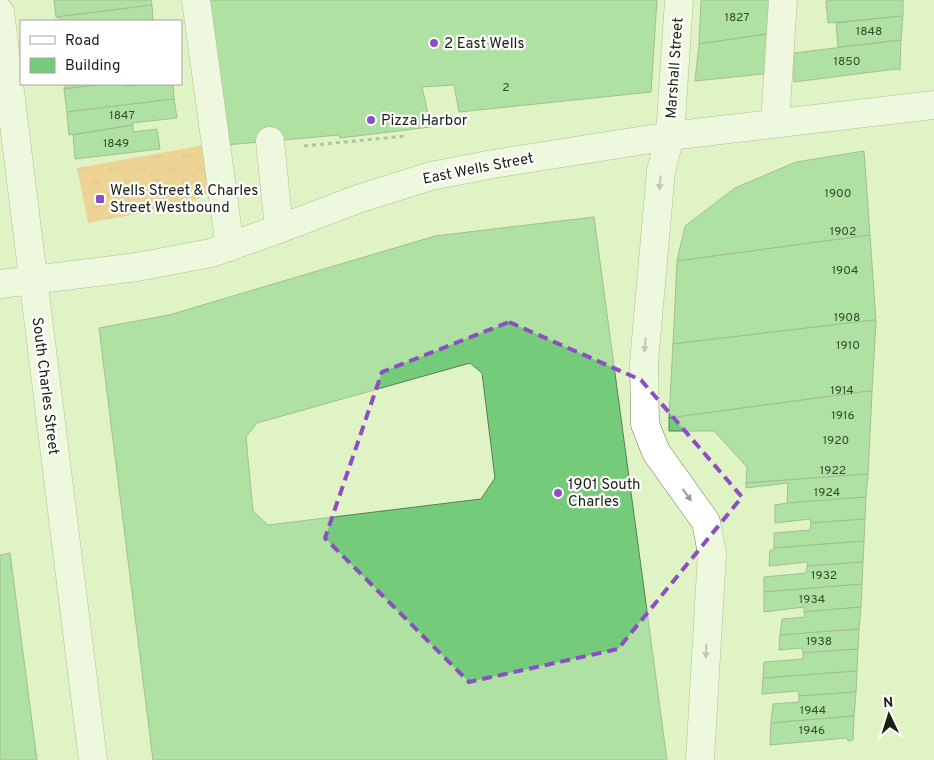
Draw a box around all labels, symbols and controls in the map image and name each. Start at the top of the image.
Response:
house number: 1827 [724,10,750,26]
street label: Marshall Street [662,17,689,119]
legend [20,20,182,85]
house number: 1848 [856,24,882,40]
text: Road [65,32,100,51]
place label: 2 East Wells [444,35,525,54]
marker: 2 East Wells [428,37,440,49]
house number: 1850 [834,54,860,70]
text: Building [65,57,120,76]
house number: 2 [502,80,510,96]
house number: 1847 [109,108,135,124]
place label: Pizza Harbor [381,112,468,131]
marker: Pizza Harbor [365,114,377,126]
house number: 1849 [103,136,129,152]
street label: East Wells Street [421,149,535,190]
one-way arrow [656,175,664,191]
place label: Wells Street & Charles Street Westbound [110,182,258,218]
house number: 1900 [825,186,851,202]
marker: Wells Street & Charles Street Westbound [94,193,106,205]
house number: 1902 [830,224,856,240]
house number: 1904 [832,263,858,279]
house number: 1908 [834,310,860,326]
street label: South Charles Street [27,316,62,456]
one-way arrow [641,337,649,353]
house number: 1910 [836,338,860,354]
house number: 1914 [830,383,854,399]
house number: 1916 [831,408,855,424]
house number: 1920 [823,433,849,449]
house number: 1922 [820,463,846,479]
place label: 1901 South Charles [568,476,641,512]
house number: 1924 [814,485,840,501]
marker: 1901 South Charles [552,487,564,499]
one-way arrow [682,488,692,502]
house number: 1932 [811,568,837,584]
house number: 1934 [799,592,825,608]
house number: 1938 [806,634,832,650]
one-way arrow [702,643,710,659]
north arrow [864,690,914,740]
text: N [883,695,894,712]
house number: 1944 [800,703,826,719]
house number: 1946 [799,723,825,739]

